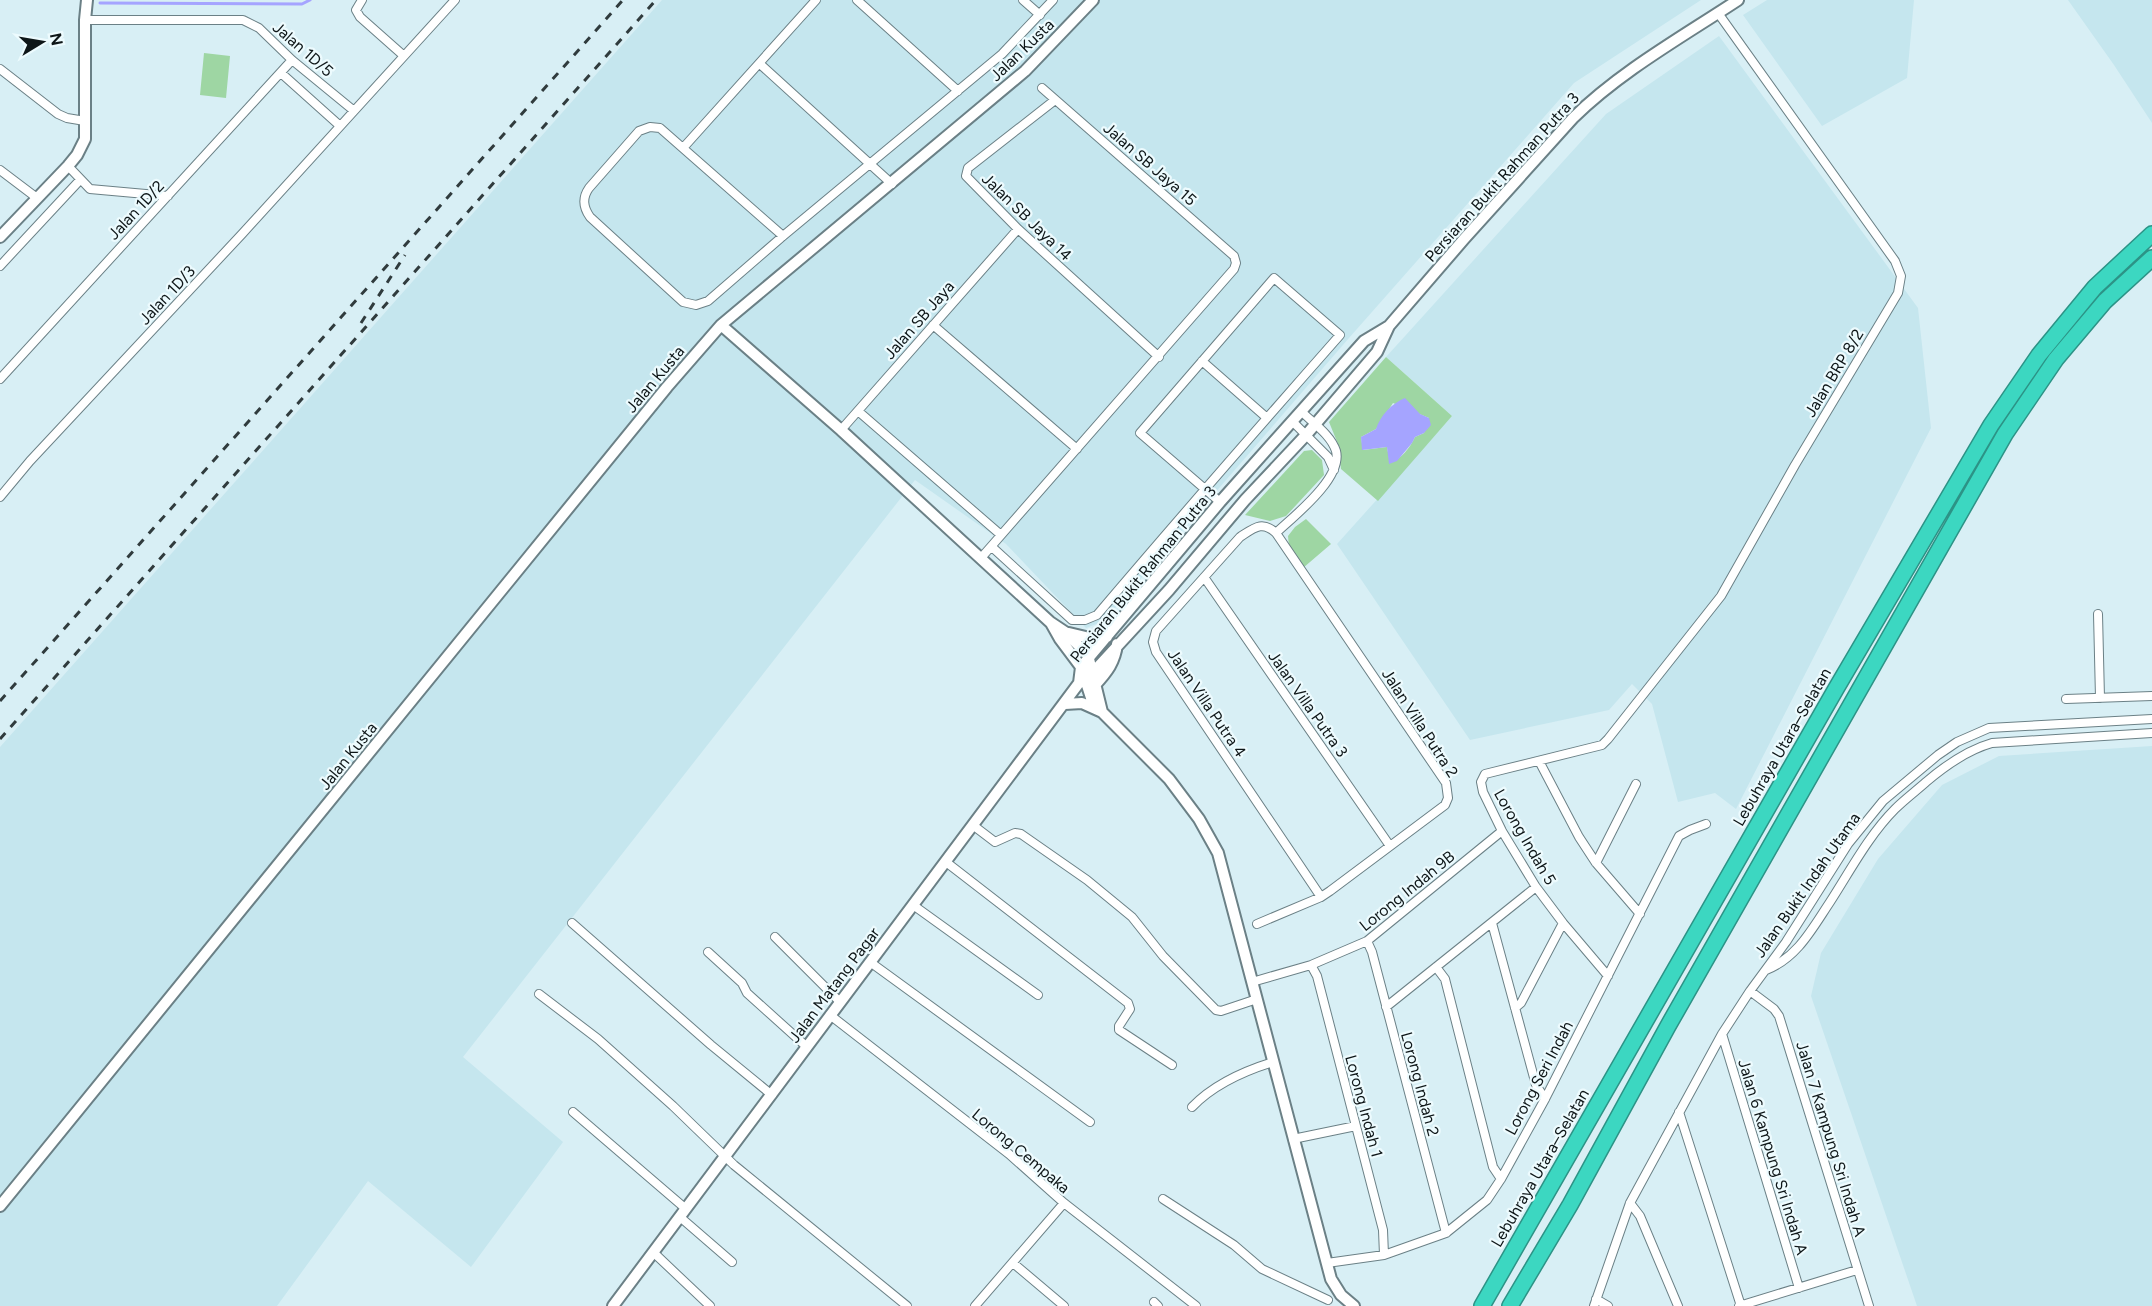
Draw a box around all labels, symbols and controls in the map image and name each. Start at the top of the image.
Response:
north arrow [12,12,72,72]
street label: Jalan Kusta [986,15,1058,85]
street label: Jalan 1D/5 [269,18,337,80]
text: N [46,31,67,47]
street label: Persiaran Bukit Rahman Putra 3 [1421,88,1583,266]
street label: Jalan SB Jaya 15 [1100,118,1200,210]
street label: Jalan SB Jaya 14 [978,169,1076,265]
street label: Jalan 1D/2 [104,177,168,243]
street label: Jalan 1D/3 [135,262,199,328]
street label: Jalan SB Jaya [880,277,958,363]
street label: Jalan BRP 8/2 [1800,326,1868,420]
street label: Jalan Kusta [622,342,688,416]
street label: Persiaran Bukit Rahman Putra 3 [1066,482,1220,666]
street label: Jalan Villa Putra 4 [1164,645,1250,761]
street label: Jalan Villa Putra 3 [1264,647,1352,761]
street label: Jalan Villa Putra 2 [1378,665,1462,781]
street label: Lebuhraya Utara–Selatan [1729,665,1835,829]
street label: Jalan Kusta [315,718,381,794]
street label: Lorong Indah 5 [1490,786,1560,888]
street label: Jalan Bukit Indah Utama [1750,809,1864,961]
street label: Lorong Indah 9B [1356,847,1459,935]
street label: Jalan Matang Pagar [784,923,884,1046]
street label: Lorong Seri Indah [1501,1018,1577,1138]
street label: Lorong Indah 2 [1397,1030,1443,1138]
street label: Jalan 7 Kampung Sri Indah A [1792,1039,1870,1239]
street label: Lorong Indah 1 [1341,1053,1387,1159]
street label: Jalan 6 Kampung Sri Indah A [1734,1057,1812,1257]
street label: Lebuhraya Utara–Selatan [1487,1086,1593,1250]
street label: Lorong Cempaka [968,1105,1074,1197]

